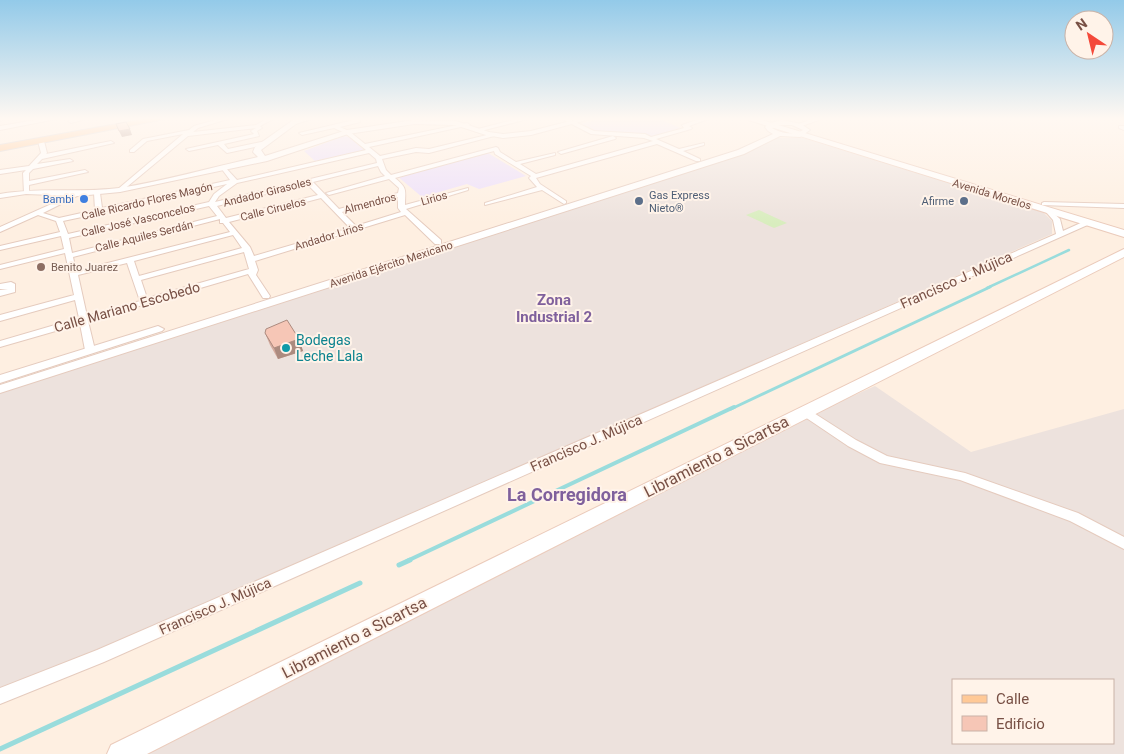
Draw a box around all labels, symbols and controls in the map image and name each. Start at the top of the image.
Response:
north arrow [1064,10,1114,60]
text: N [1073,15,1090,34]
street label: Andador Girasoles [222,175,313,210]
street label: Avenida Morelos [951,176,1033,213]
street label: Calle Ricardo Flores Magón [80,180,214,223]
street label: Lirios [419,188,449,208]
place label: Gas Express Nieto® [649,189,710,215]
street label: Almendros [343,190,398,217]
place label: Bambi [43,193,74,206]
marker: Bambi [78,193,90,205]
street label: Calle Ciruelos [239,195,308,224]
marker: Gas Express Nieto® [633,195,645,207]
place label: Afirme [922,195,954,208]
marker: Afirme [958,195,970,207]
street label: Calle José Vasconcelos [80,201,197,240]
street label: Calle Aquiles Serdán [94,218,194,255]
street label: Andador Lirios [293,220,365,253]
street label: Avenida Ejército Mexicano [328,238,454,291]
street label: Francisco J. Mújica [898,248,1014,312]
marker: Benito Juarez [35,261,47,273]
place label: Benito Juarez [51,261,119,274]
street label: Calle Mariano Escobedo [52,279,202,335]
district label: Zona Industrial 2 [516,291,593,326]
place label: Bodegas Leche Lala [296,332,363,364]
marker: Bodegas Leche Lala [280,342,292,354]
street label: Francisco J. Mújica [528,411,644,475]
street label: Libramiento a Sicartsa [641,412,792,501]
district label: La Corregidora [507,484,627,505]
street label: Francisco J. Mújica [157,574,273,638]
street label: Libramiento a Sicartsa [279,593,430,682]
legend [952,679,1114,744]
text: Calle [996,690,1029,708]
text: Edificio [996,715,1045,733]

